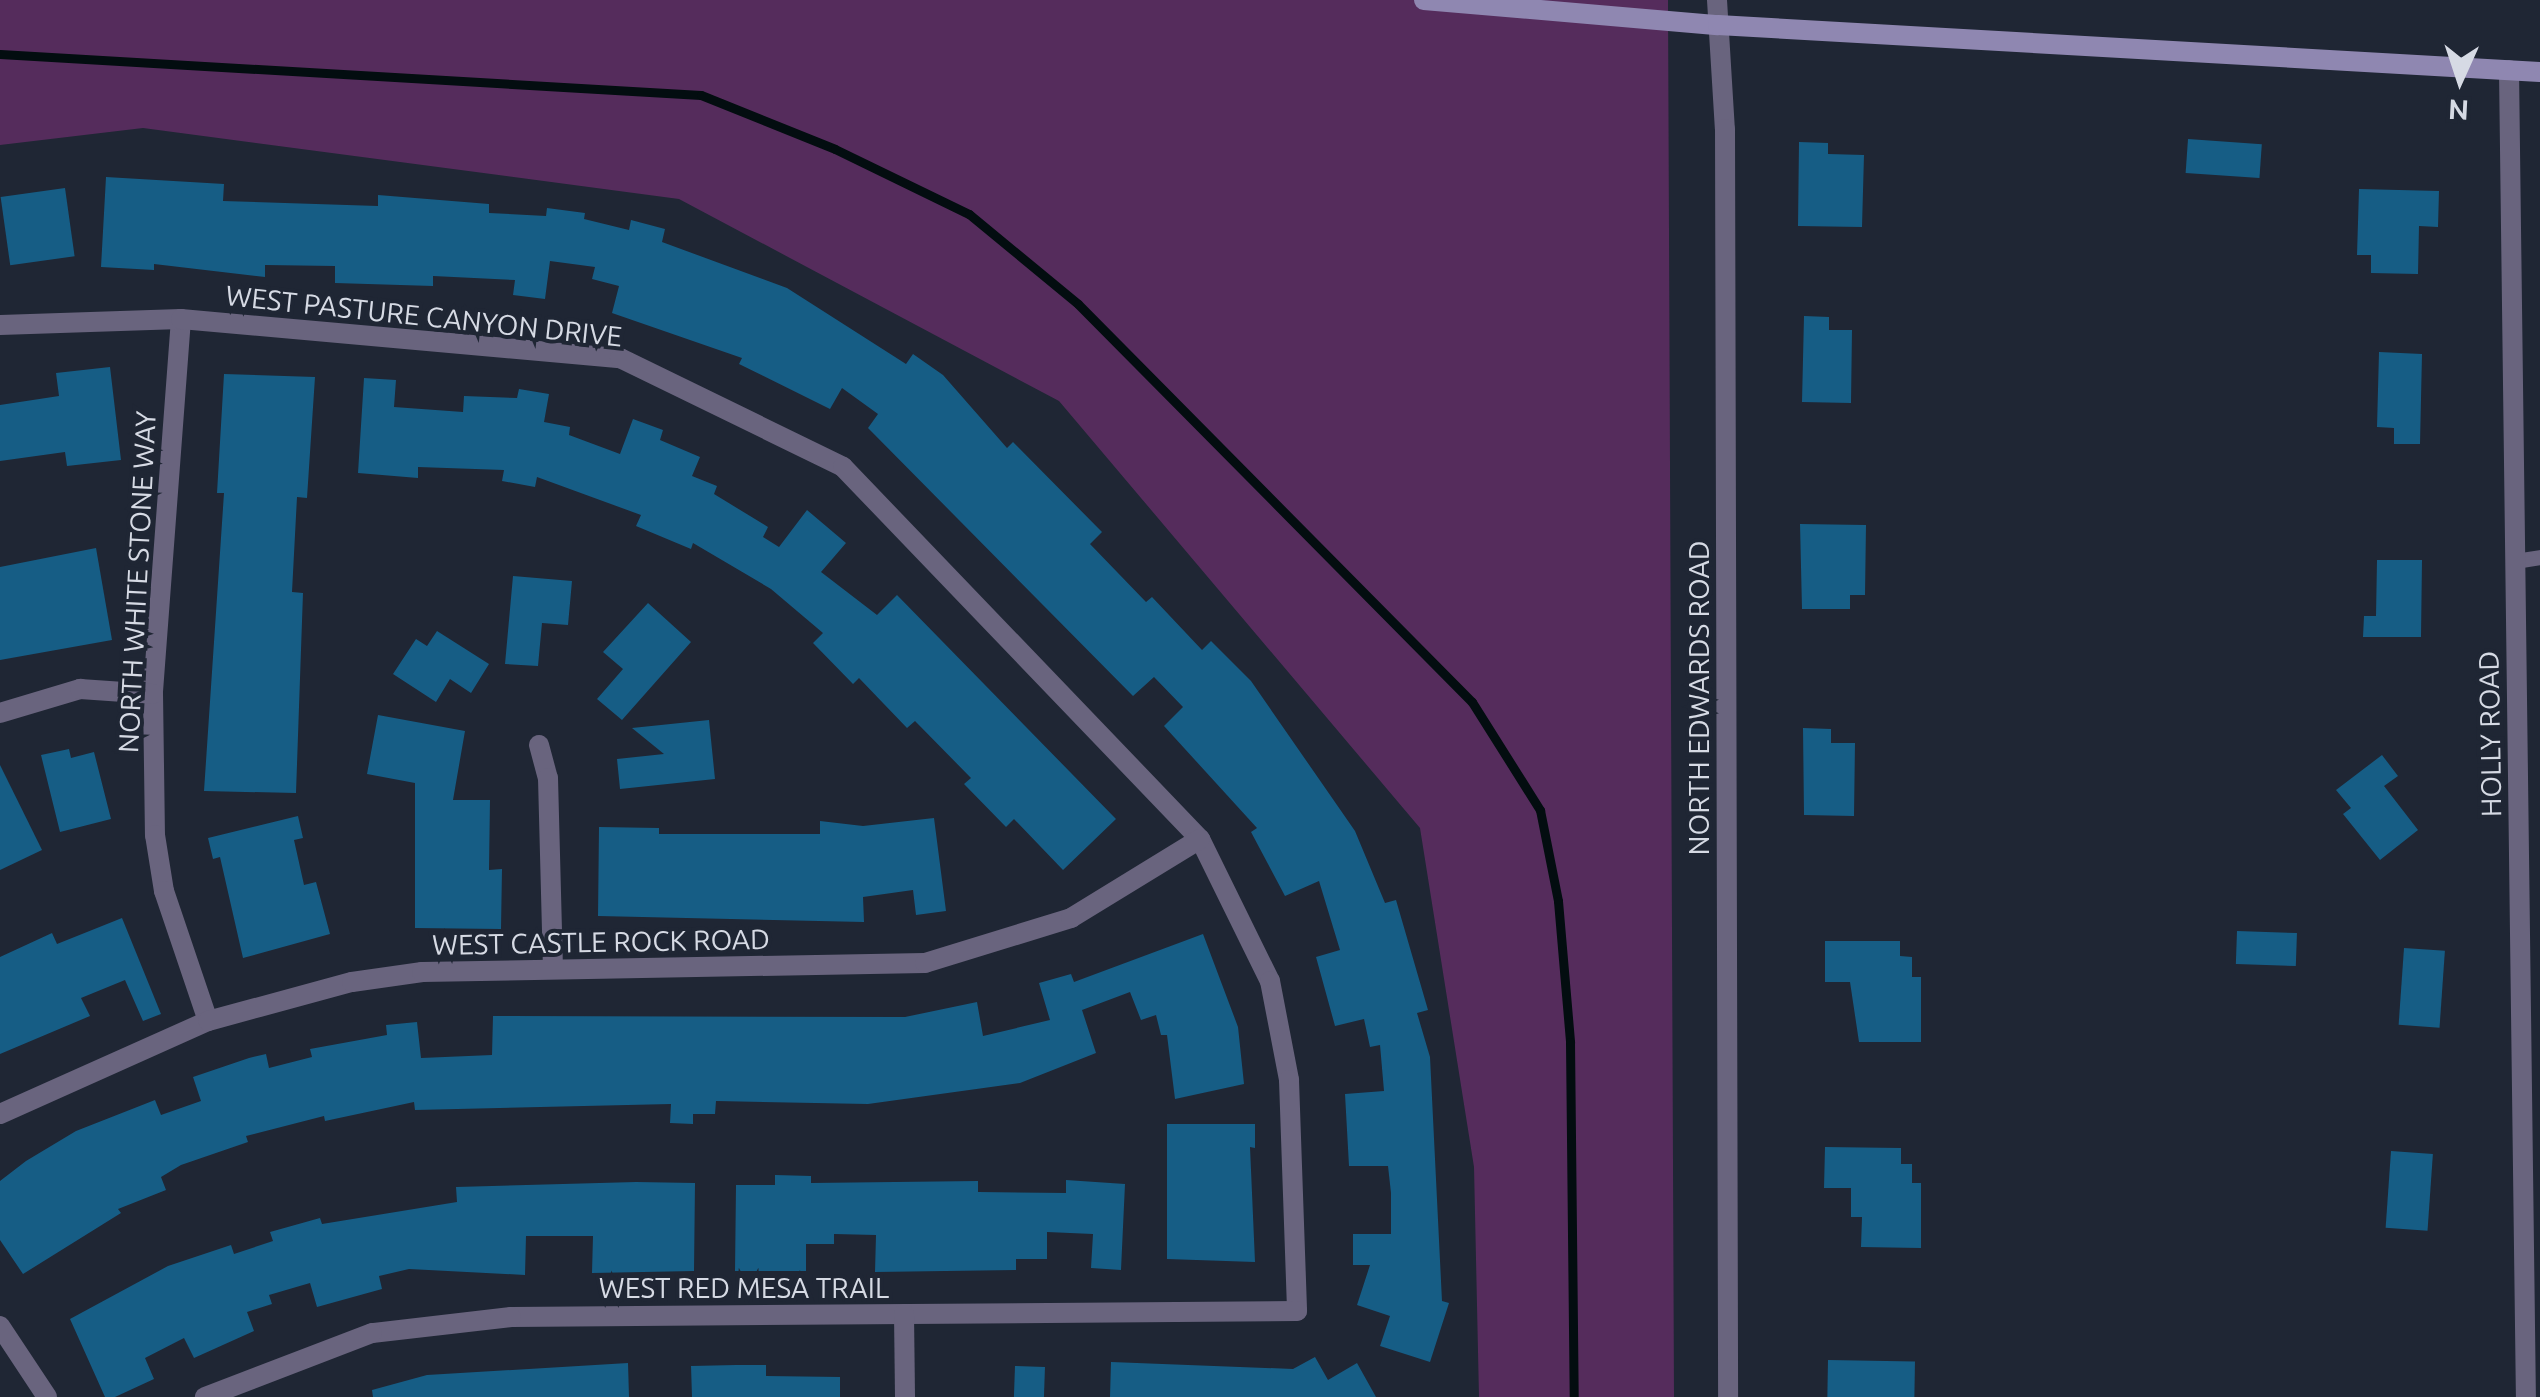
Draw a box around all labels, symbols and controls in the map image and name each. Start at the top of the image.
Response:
north arrow [2410,30,2510,130]
text: N [2447,94,2470,126]
street label: WEST PASTURE CANYON DRIVE [224,278,624,354]
street label: NORTH WHITE STONE WAY [111,410,163,754]
street label: NORTH EDWARDS ROAD [1682,541,1716,855]
street label: HOLLY ROAD [2472,651,2508,817]
street label: WEST CASTLE ROCK ROAD [432,922,770,962]
street label: WEST RED MESA TRAIL [599,1271,889,1305]

